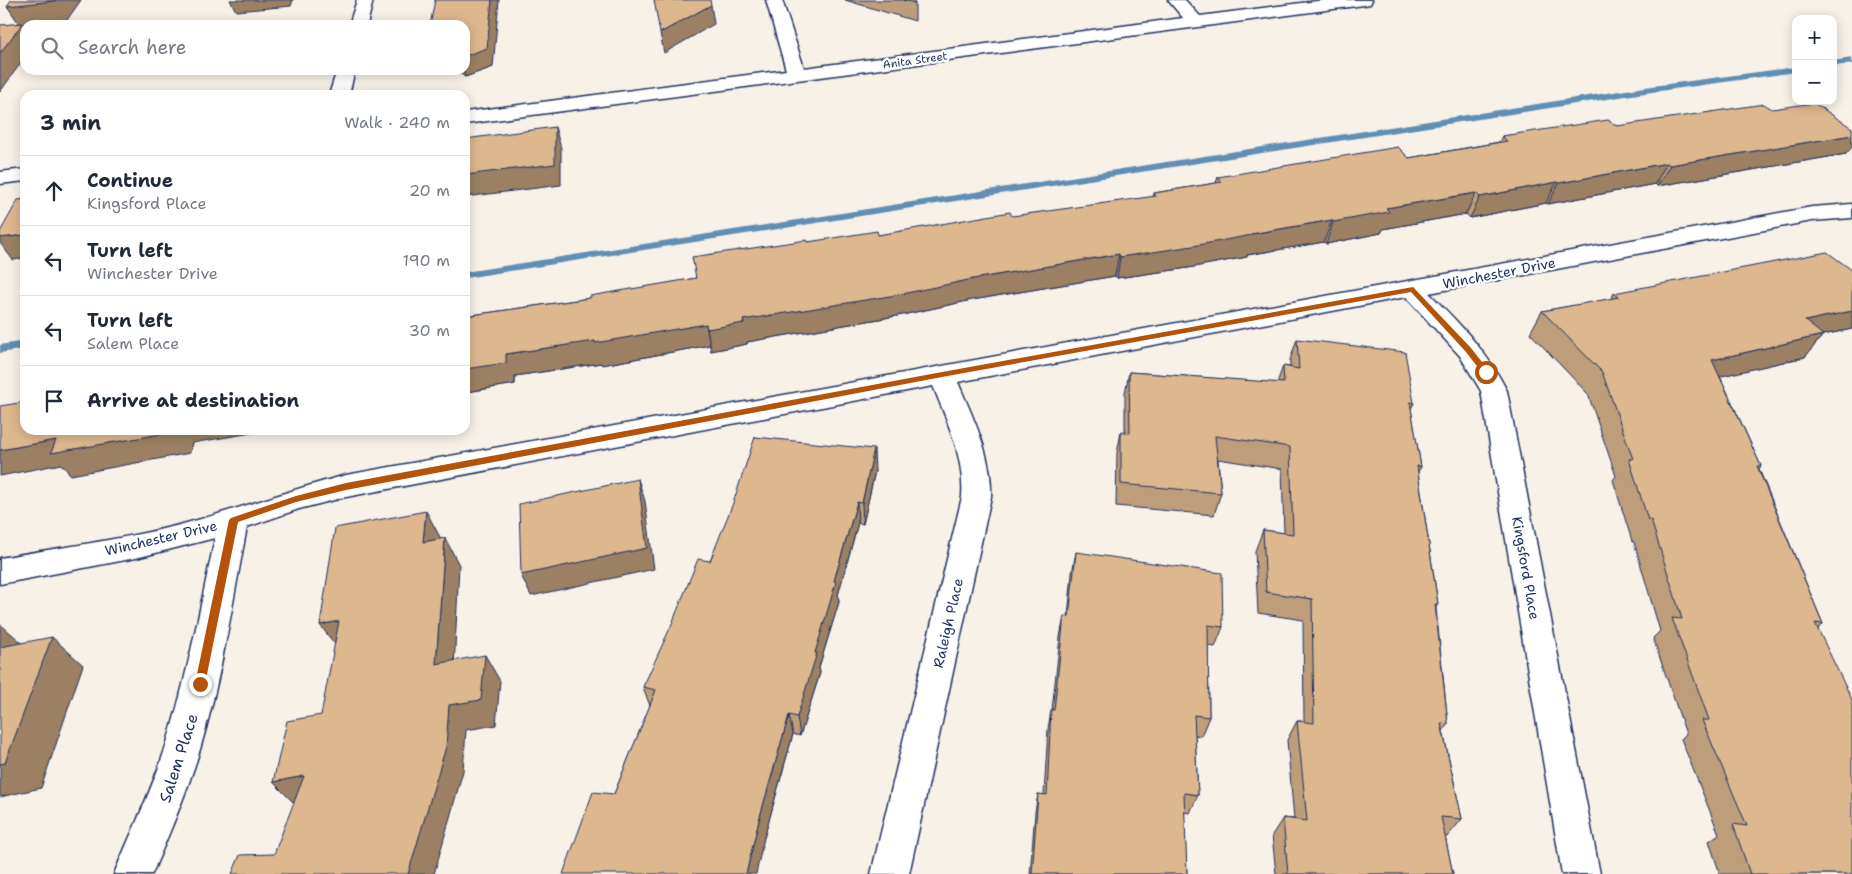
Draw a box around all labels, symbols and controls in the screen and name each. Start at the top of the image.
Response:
map controls [1792,15,1837,105]
button: + [1792,15,1837,60]
search box [20,20,470,75]
icon: search [38,34,66,62]
text: Search here [78,35,187,60]
street label: Anita Street [882,49,948,72]
button: − [1792,60,1837,105]
text: 3 min [40,109,101,137]
text: Walk · 240 m [344,112,450,133]
text: Continue [87,168,173,193]
icon: ahead [40,177,68,205]
text: 20 m [409,180,450,201]
text: Kingsford Place [87,193,207,214]
text: Turn left [87,238,173,263]
icon: left [40,247,68,275]
text: 190 m [403,250,450,271]
street label: Winchester Drive [1441,253,1557,293]
text: Winchester Drive [87,263,218,284]
text: Turn left [87,308,173,333]
icon: left [40,317,68,345]
text: 30 m [409,320,450,341]
text: Salem Place [87,333,179,354]
route start [1475,361,1498,384]
icon: arrive [40,387,68,415]
text: Arrive at destination [87,388,299,413]
street label: Kingsford Place [1508,515,1544,621]
street label: Winchester Drive [103,516,219,560]
street label: Raleigh Place [929,576,967,670]
route end [189,673,212,696]
street label: Salem Place [154,711,203,805]

